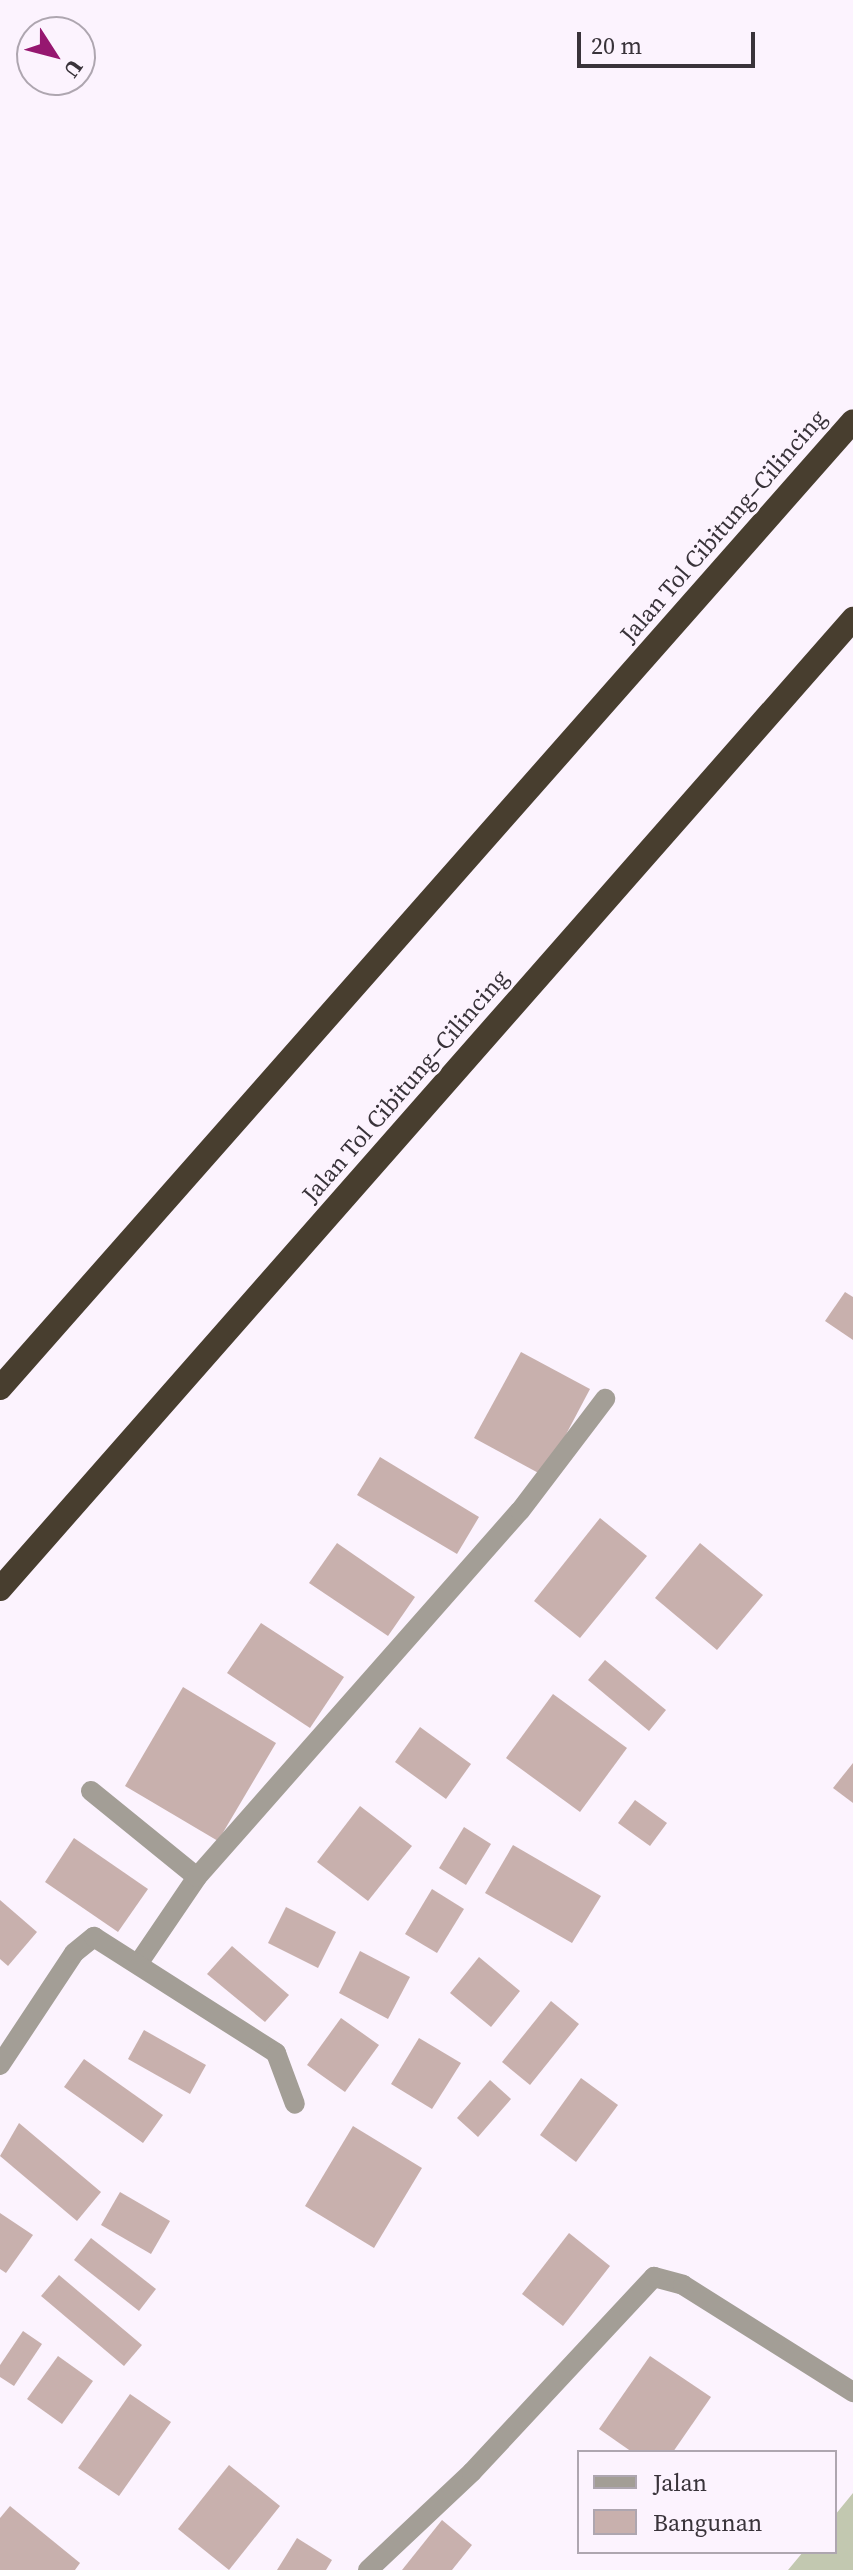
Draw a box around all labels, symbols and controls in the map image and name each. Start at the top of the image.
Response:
north arrow [16,16,96,96]
scale bar [581,16,759,66]
text: 20 m [591,29,642,62]
text: U [57,54,91,84]
street label: Jalan Tol Cibitung–Cilincing [614,403,832,649]
street label: Jalan Tol Cibitung–Cilincing [296,963,514,1209]
legend [577,2450,837,2554]
text: Jalan [653,2466,707,2499]
text: Bangunan [653,2506,762,2539]

